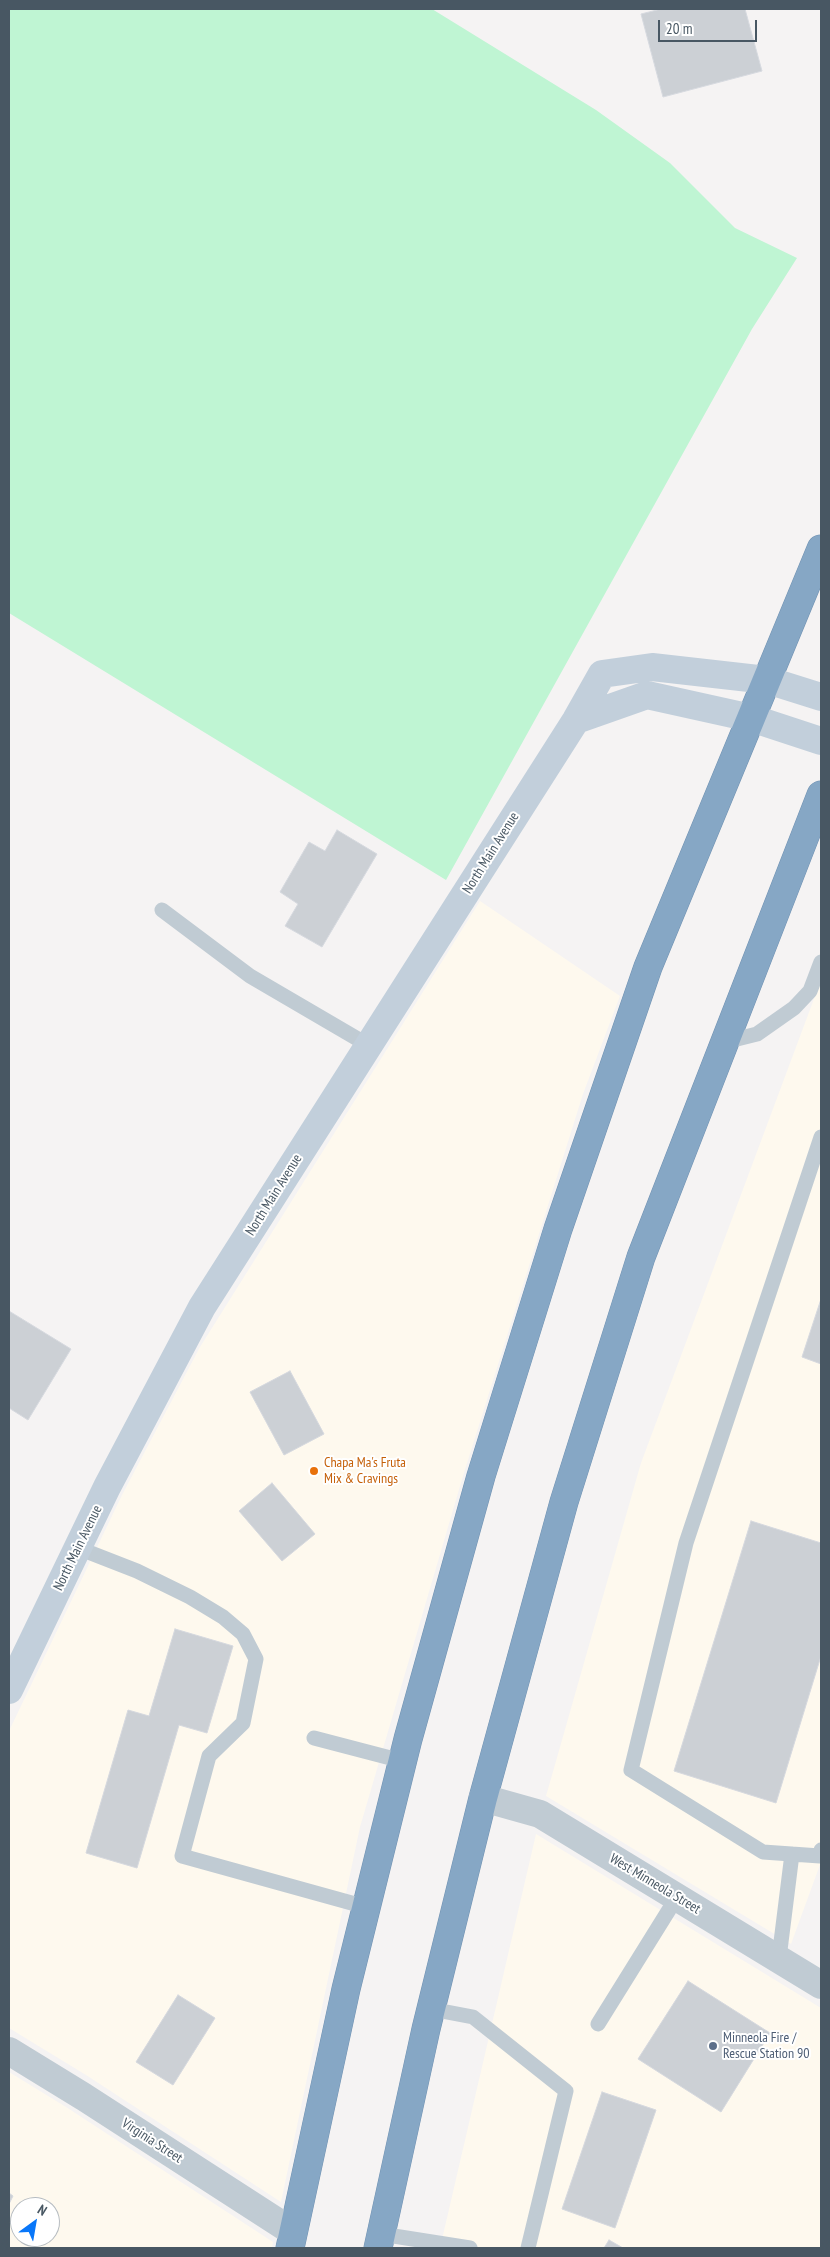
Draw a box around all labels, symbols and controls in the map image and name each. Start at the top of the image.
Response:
scale bar [660,10,759,42]
text: 20 m [666,19,692,38]
street label: North Main Avenue [459,809,523,897]
street label: North Main Avenue [242,1151,306,1239]
place label: Chapa Ma's Fruta Mix & Cravings [324,1455,406,1488]
marker: Chapa Ma's Fruta Mix & Cravings [308,1465,320,1477]
street label: North Main Avenue [50,1503,106,1593]
street label: West Minneola Street [607,1850,703,1918]
place label: Minneola Fire / Rescue Station 90 [723,2030,810,2062]
marker: Minneola Fire / Rescue Station 90 [707,2040,719,2052]
street label: Virginia Street [118,2115,186,2167]
north arrow [10,2197,60,2247]
text: N [34,2200,50,2220]

